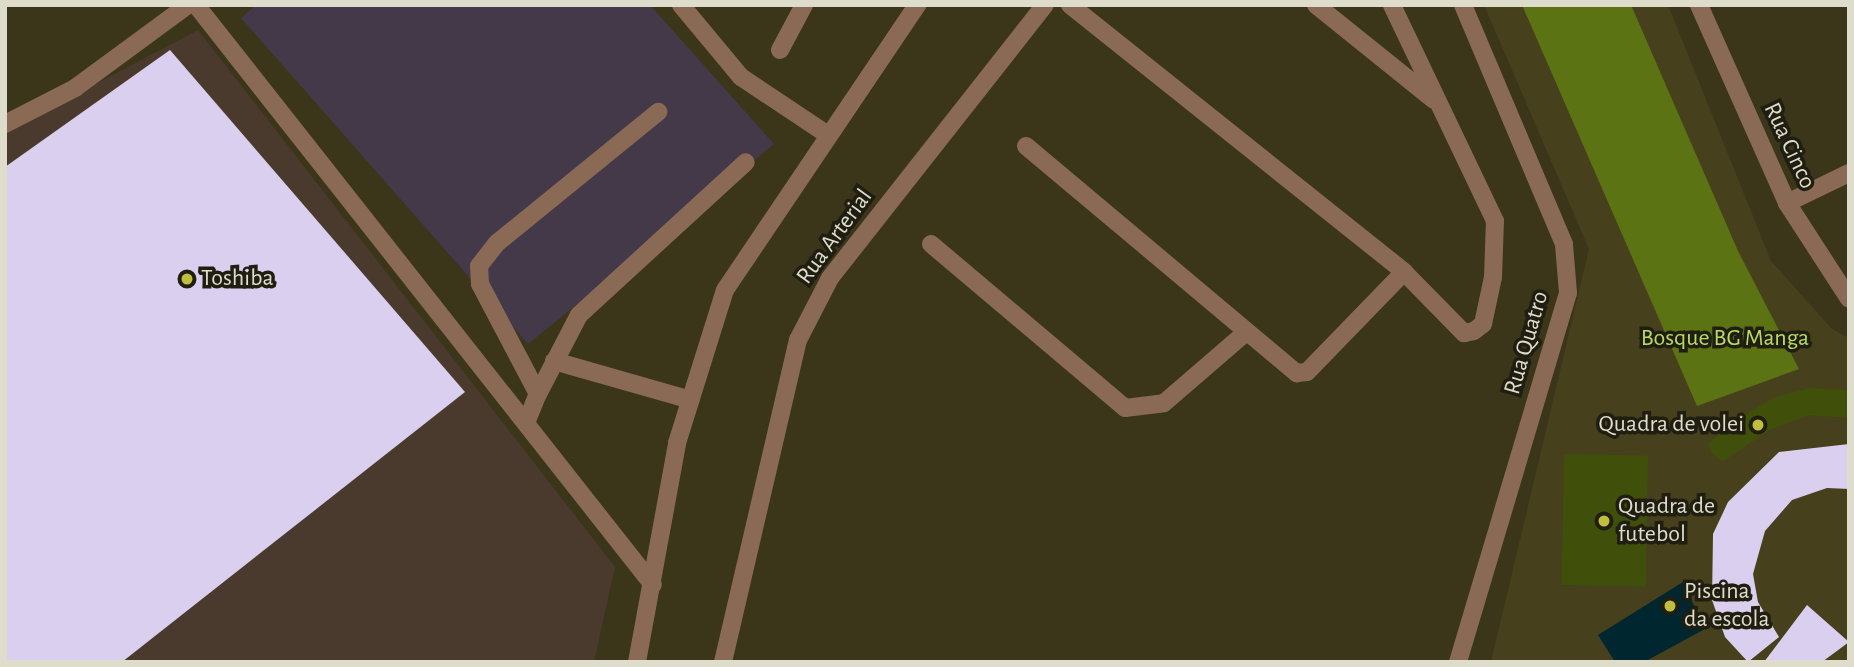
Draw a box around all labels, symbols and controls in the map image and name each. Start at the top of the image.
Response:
street label: Rua Cinco [1757,98,1821,194]
street label: Rua Arterial [791,184,879,290]
place label: Toshiba [201,265,274,293]
marker: Toshiba [179,271,195,287]
street label: Rua Quatro [1499,288,1555,398]
park label: Bosque BG Manga [1641,325,1809,353]
place label: Quadra de volei [1599,411,1744,439]
marker: Quadra de volei [1750,417,1766,433]
place label: Quadra de futebol [1618,493,1715,549]
marker: Quadra de futebol [1596,513,1612,529]
place label: Piscina da escola [1684,578,1769,634]
marker: Piscina da escola [1662,598,1678,614]

